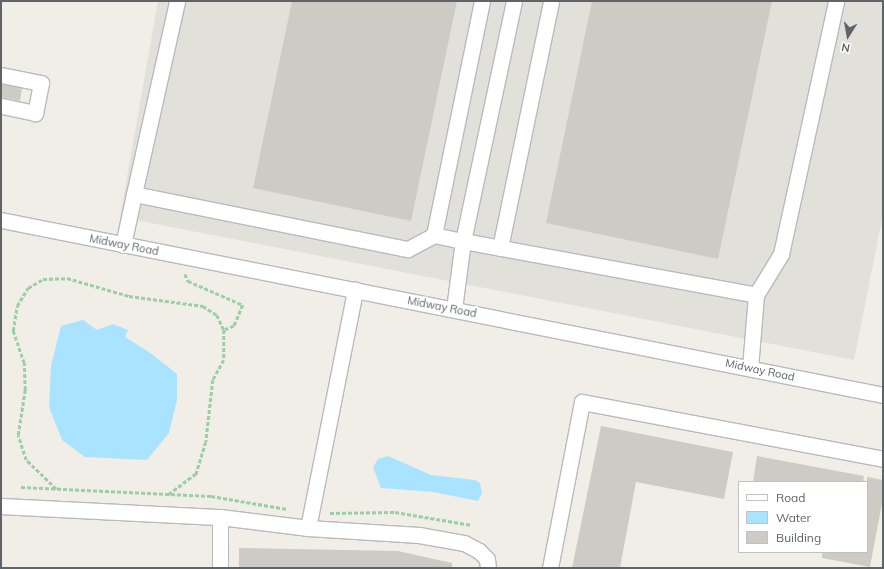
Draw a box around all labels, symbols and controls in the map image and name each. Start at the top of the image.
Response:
north arrow [828,16,868,56]
text: N [840,40,851,55]
street label: Midway Road [88,232,160,258]
street label: Midway Road [406,294,478,320]
street label: Midway Road [724,356,796,384]
legend [738,481,868,553]
text: Road [776,490,805,505]
text: Water [776,510,811,525]
text: Building [776,530,821,545]

